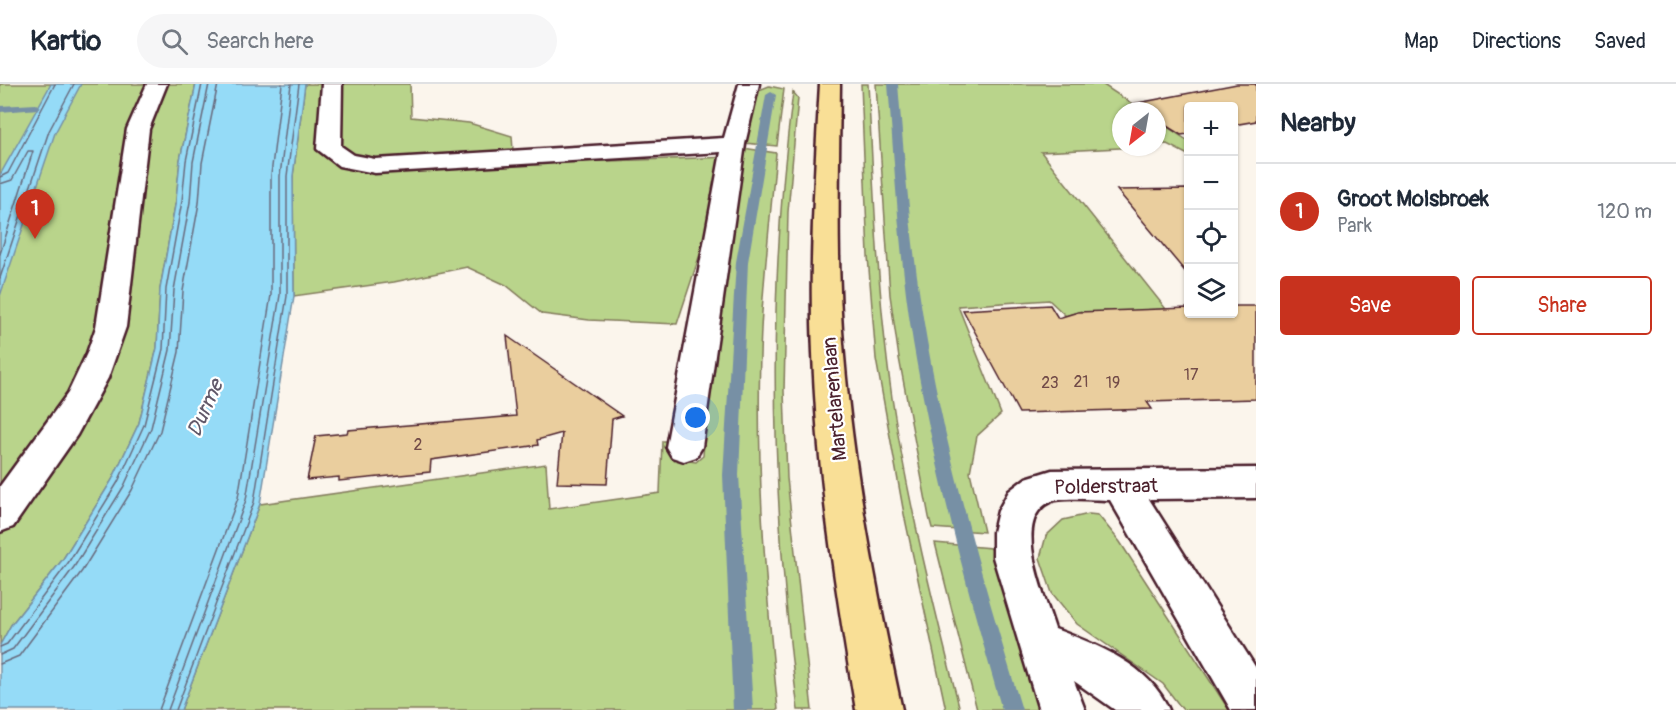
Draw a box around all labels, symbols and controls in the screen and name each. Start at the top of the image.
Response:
search box [137,14,557,68]
text: Kartio [30,24,101,59]
icon: search [158,25,191,58]
text: Search here [206,27,314,55]
text: Map [1404,28,1439,55]
text: Directions [1472,28,1561,55]
text: Saved [1594,28,1646,55]
north arrow [1112,102,1166,156]
map controls [1184,102,1238,318]
button: + [1184,102,1238,156]
text: Nearby [1280,107,1356,139]
button: − [1184,156,1238,210]
text: Groot Molsbroek [1337,185,1489,213]
pin: 1 [15,190,54,239]
text: 1 [1296,199,1303,224]
text: 120 m [1597,199,1652,224]
button: locate [1184,210,1238,264]
text: Park [1337,213,1372,238]
button: layers [1184,264,1238,318]
button: Save [1280,276,1460,335]
button: Share [1472,276,1652,335]
street label: Martelarenlaan [817,336,852,462]
house number: 17 [1184,365,1199,385]
house number: 21 [1073,372,1089,392]
water label: Durme [181,373,231,441]
house number: 23 [1041,373,1059,393]
house number: 19 [1106,373,1120,393]
your location [681,403,710,432]
house number: 2 [414,435,423,455]
street label: Polderstraat [1054,473,1159,500]

